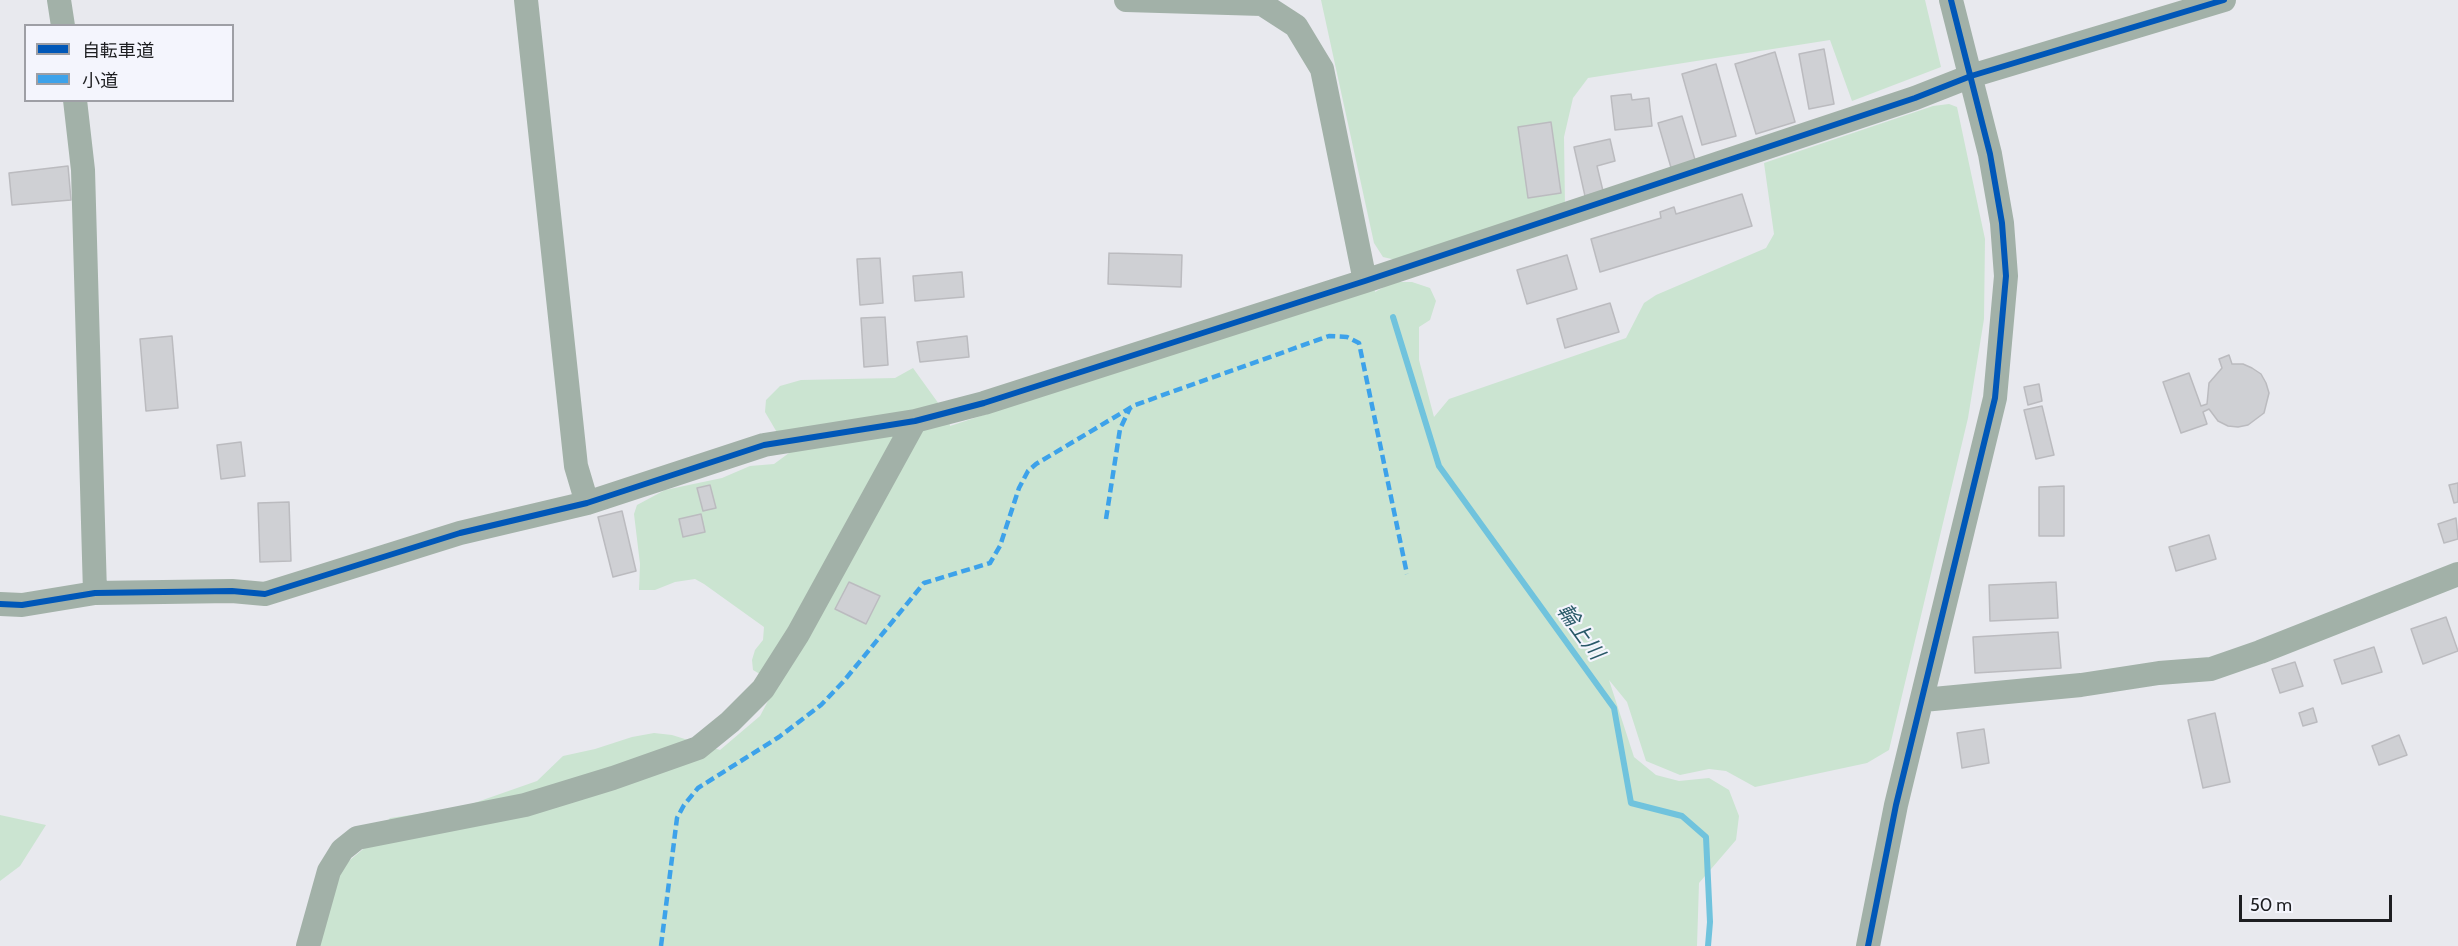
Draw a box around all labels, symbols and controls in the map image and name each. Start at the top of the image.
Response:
legend [24,24,234,102]
text: 自転車道 [82,40,154,62]
text: 小道 [82,70,118,92]
water label: 輪上川 [1551,599,1609,665]
scale bar [2242,883,2395,921]
text: 50 m [2250,894,2292,916]

